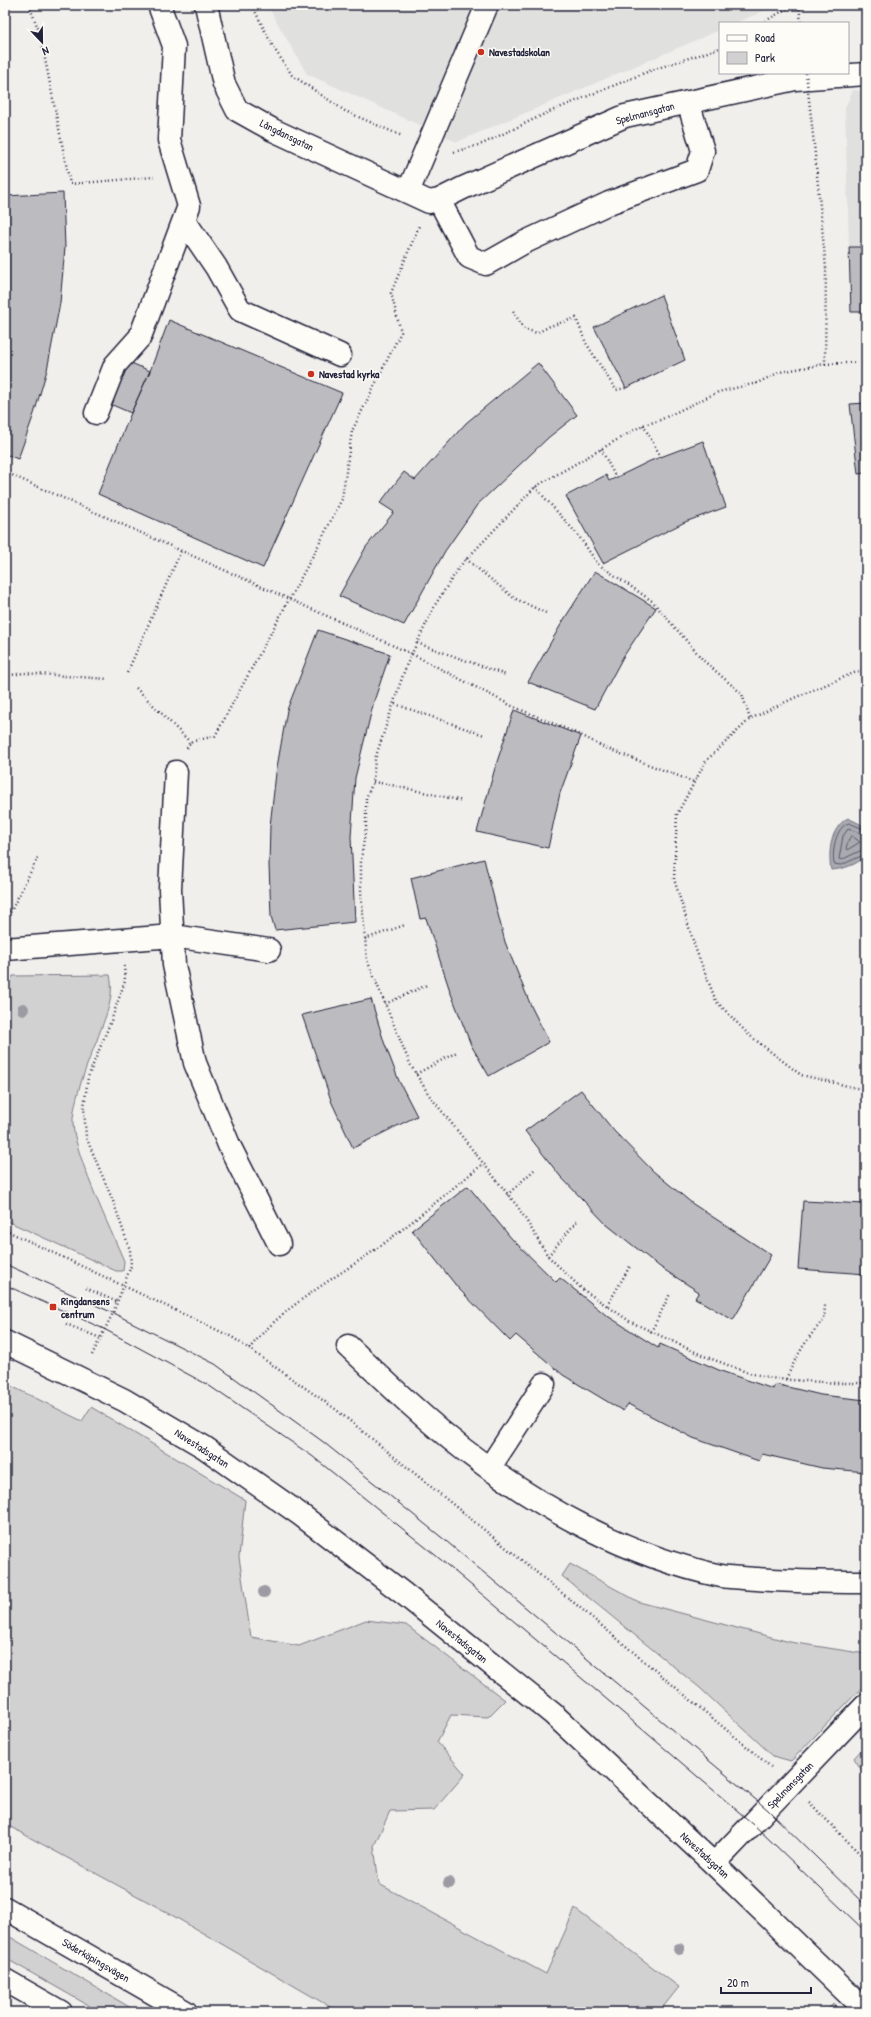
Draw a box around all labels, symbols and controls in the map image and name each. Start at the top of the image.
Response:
north arrow [22,22,62,62]
legend [719,22,849,74]
text: Road [755,29,775,46]
text: N [40,44,51,59]
place label: Navestadskolan [489,45,550,59]
marker: Navestadskolan [476,47,486,57]
text: Park [755,49,775,66]
street label: Spelmansgatan [614,98,676,128]
street label: Långdansgatan [258,116,316,154]
place label: Navestad kyrka [319,367,380,382]
marker: Navestad kyrka [306,369,316,379]
place label: Ringdansens centrum [61,1294,110,1321]
marker: Ringdansens centrum [48,1302,58,1312]
street label: Navestadsgatan [172,1425,232,1471]
street label: Navestadsgatan [433,1616,491,1666]
street label: Spelmansgatan [764,1758,816,1812]
street label: Navestadsgatan [678,1829,732,1881]
street label: Söderköpingsvägen [60,1935,132,1985]
scale bar [721,1969,811,1995]
text: 20 m [727,1974,749,1991]

